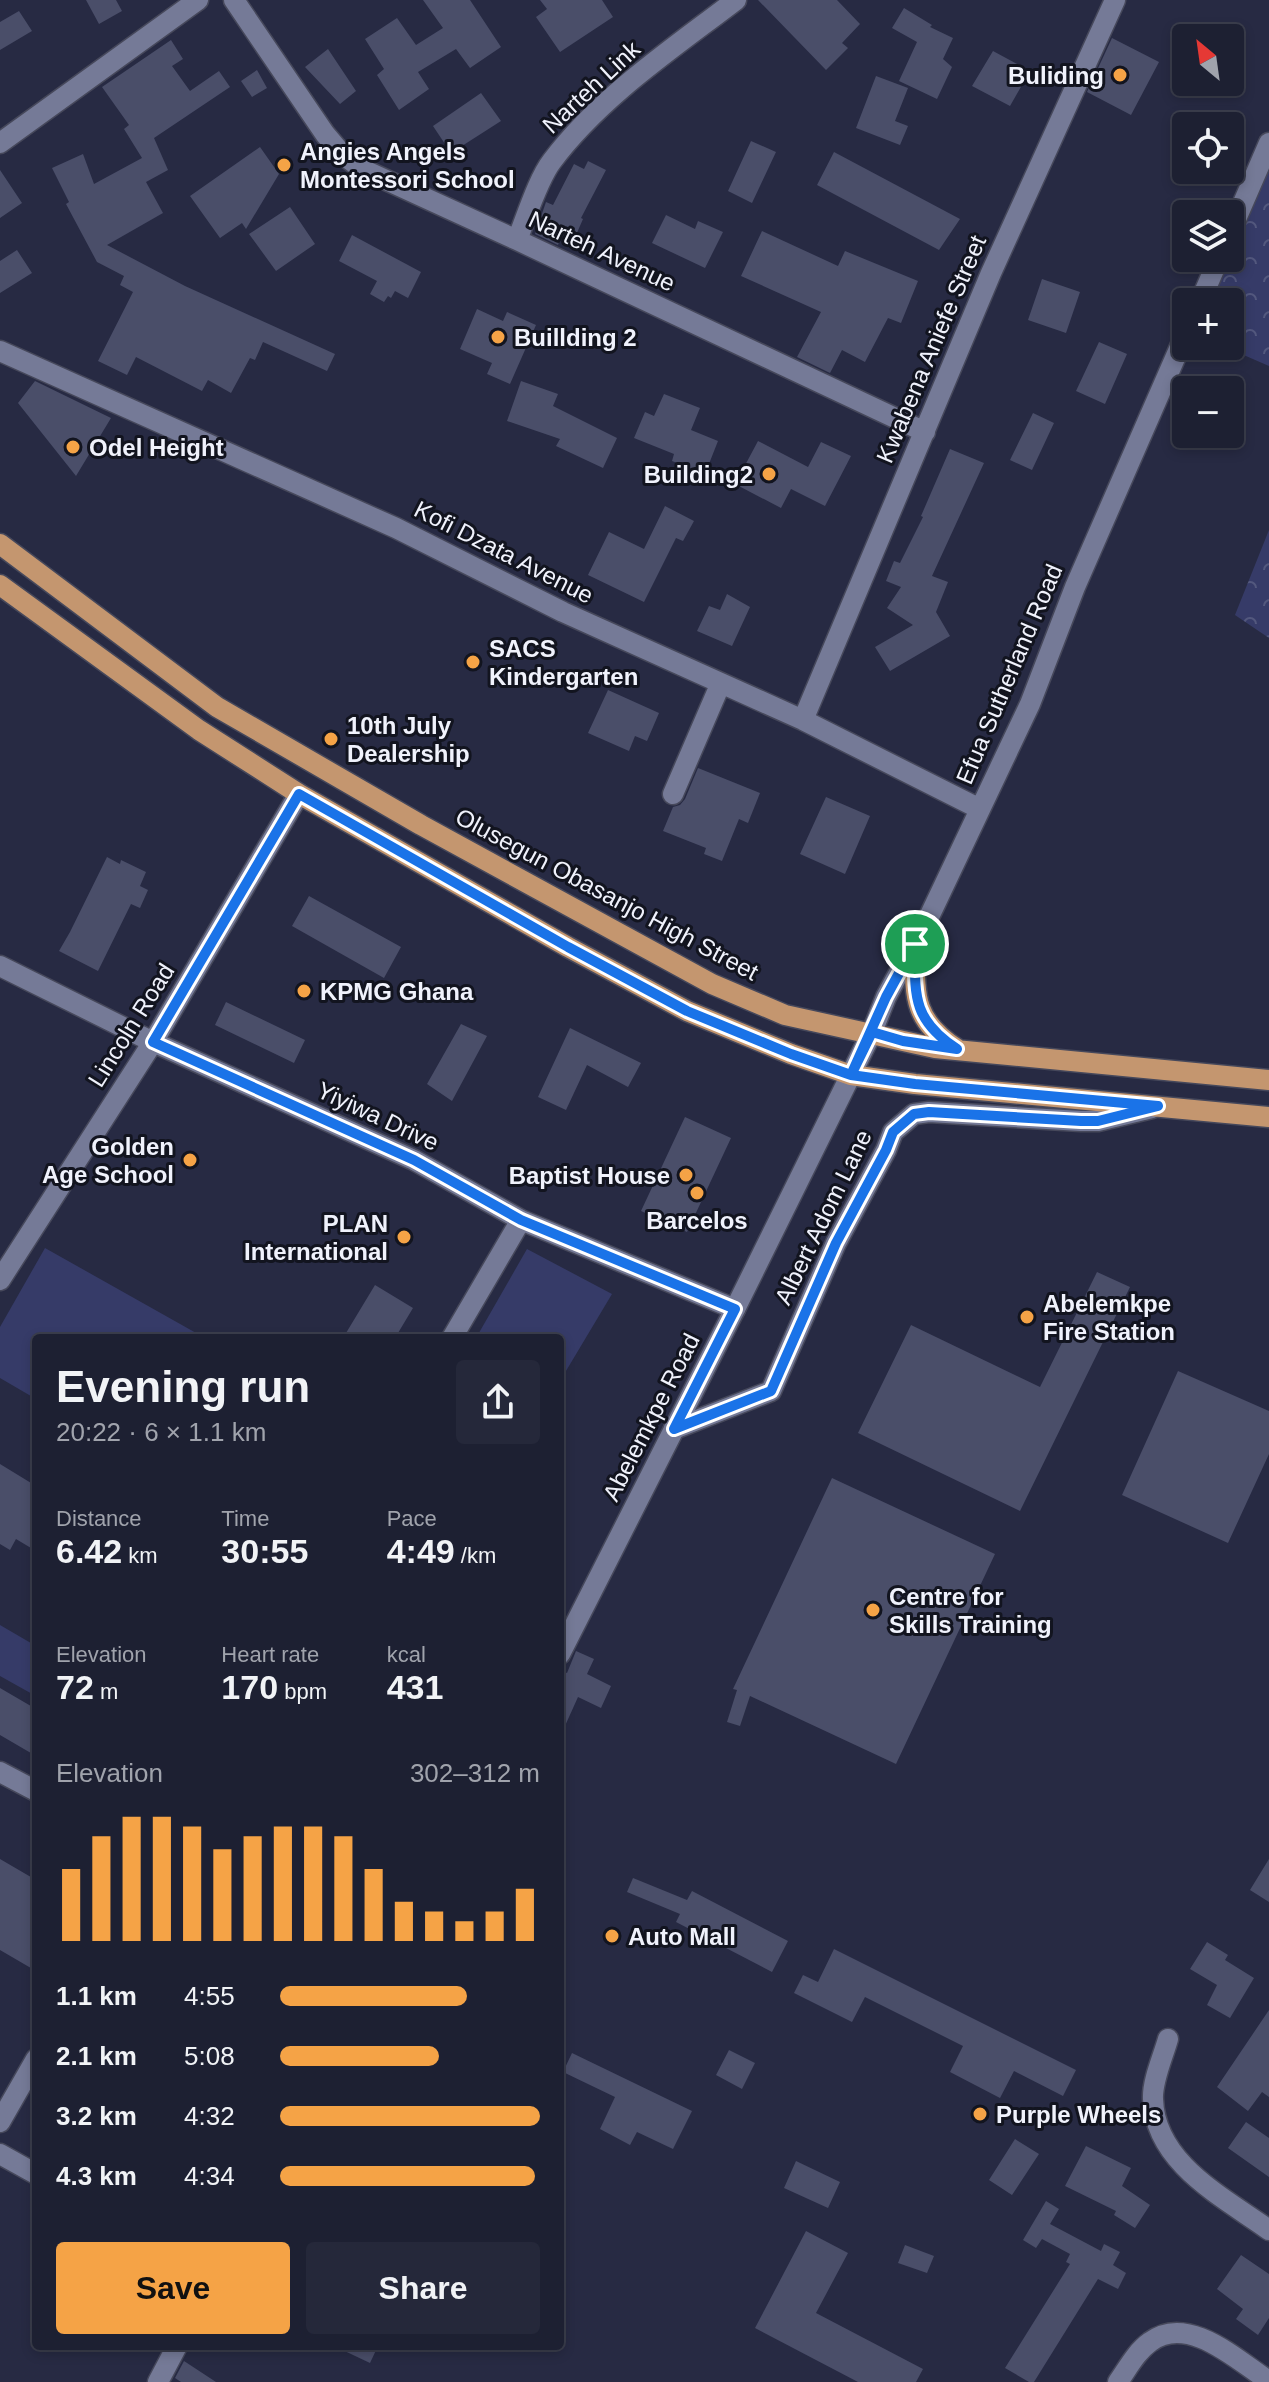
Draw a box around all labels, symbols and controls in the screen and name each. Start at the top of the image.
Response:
north arrow [1172,24,1244,96]
map controls [1172,24,1244,448]
street label: Narteh Link [537,35,646,139]
place label: Buliding [1008,62,1104,89]
marker: Buliding [1111,66,1129,84]
button: locate [1172,112,1244,184]
place label: Angies Angels Montessori School [300,138,515,193]
marker: Angies Angels Montessori School [275,156,293,174]
button: layers [1172,200,1244,272]
street label: Narteh Avenue [525,205,679,297]
street label: Kwabena Aniefe Street [871,231,991,467]
button: + [1172,288,1244,360]
place label: Buillding 2 [514,324,637,351]
marker: Buillding 2 [489,328,507,346]
button: − [1172,376,1244,448]
place label: Odel Height [89,434,224,461]
marker: Odel Height [64,438,82,456]
place label: Building2 [644,461,753,488]
marker: Building2 [760,465,778,483]
street label: Kofi Dzata Avenue [410,495,598,609]
street label: Efua Sutherland Road [950,560,1068,788]
place label: SACS Kindergarten [489,635,638,690]
marker: SACS Kindergarten [464,653,482,671]
place label: 10th July Dealership [347,712,470,767]
marker: 10th July Dealership [322,730,340,748]
street label: Olusegun Obasanjo High Street [451,803,763,986]
pin [881,910,949,978]
icon: arrive [893,922,937,966]
street label: Lincoln Road [82,958,180,1092]
place label: KPMG Ghana [320,978,474,1005]
marker: KPMG Ghana [295,982,313,1000]
street label: Yiyiwa Drive [313,1076,443,1156]
street label: Albert Adom Lane [769,1125,877,1309]
place label: Golden Age School [42,1133,174,1188]
marker: Golden Age School [181,1151,199,1169]
place label: Baptist House [509,1162,670,1189]
marker: Baptist House [677,1166,695,1184]
marker: Barcelos [688,1184,706,1202]
place label: Barcelos [646,1207,748,1234]
place label: PLAN International [244,1210,388,1265]
marker: PLAN International [395,1228,413,1246]
place label: Abelemkpe Fire Station [1043,1290,1175,1345]
marker: Abelemkpe Fire Station [1018,1308,1036,1326]
street label: Abelemkpe Road [597,1329,705,1505]
button: share [456,1360,540,1444]
text: Evening run [56,1362,310,1411]
text: 20:22 · 6 × 1.1 km [56,1417,266,1447]
text: Distance [56,1506,142,1531]
text: Time [221,1506,269,1531]
text: Pace [387,1506,437,1531]
text: 6.42 [56,1532,122,1570]
text: 30:55 [221,1532,308,1570]
text: 4:49 [387,1532,455,1570]
text: km [122,1543,158,1568]
text: /km [455,1543,496,1568]
place label: Centre for Skills Training [889,1583,1052,1638]
marker: Centre for Skills Training [864,1601,882,1619]
text: Elevation [56,1642,147,1667]
text: Heart rate [221,1642,319,1667]
text: kcal [387,1642,426,1667]
text: 72 [56,1668,94,1706]
text: 170 [221,1668,278,1706]
text: 431 [387,1668,443,1706]
text: m [94,1679,118,1704]
text: bpm [278,1679,327,1704]
text: Elevation [56,1758,163,1788]
text: 302–312 m [410,1758,540,1788]
place label: Auto Mall [628,1923,736,1950]
marker: Auto Mall [603,1927,621,1945]
text: 1.1 km [56,1981,137,2011]
text: 4:55 [184,1981,235,2011]
text: 2.1 km [56,2041,137,2071]
text: 5:08 [184,2041,235,2071]
text: 3.2 km [56,2101,137,2131]
text: 4:32 [184,2101,235,2131]
place label: Purple Wheels [996,2101,1161,2128]
marker: Purple Wheels [971,2105,989,2123]
text: 4.3 km [56,2161,137,2191]
text: 4:34 [184,2161,235,2191]
button: Save [56,2242,290,2334]
button: Share [306,2242,540,2334]

